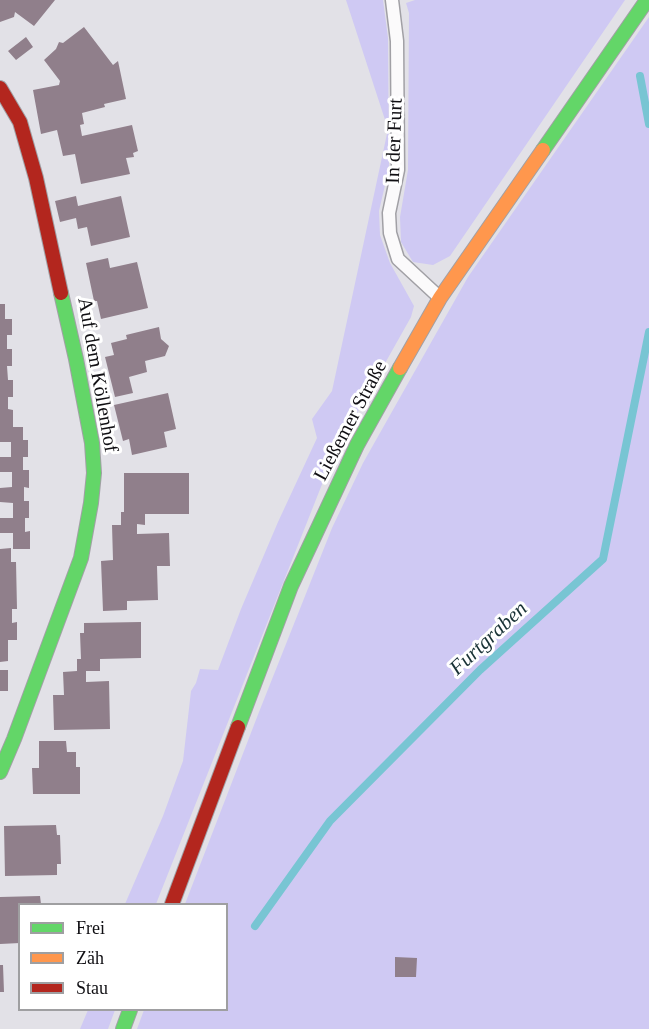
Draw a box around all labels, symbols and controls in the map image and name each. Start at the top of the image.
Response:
street label: In der Furt [382,98,408,184]
street label: Auf dem Köllenhof [72,296,122,454]
street label: Ließemer Straße [309,357,393,485]
water label: Furtgraben [445,597,533,681]
legend [18,903,228,1011]
text: Frei [76,918,105,938]
text: Zäh [76,948,104,968]
text: Stau [76,978,108,998]

